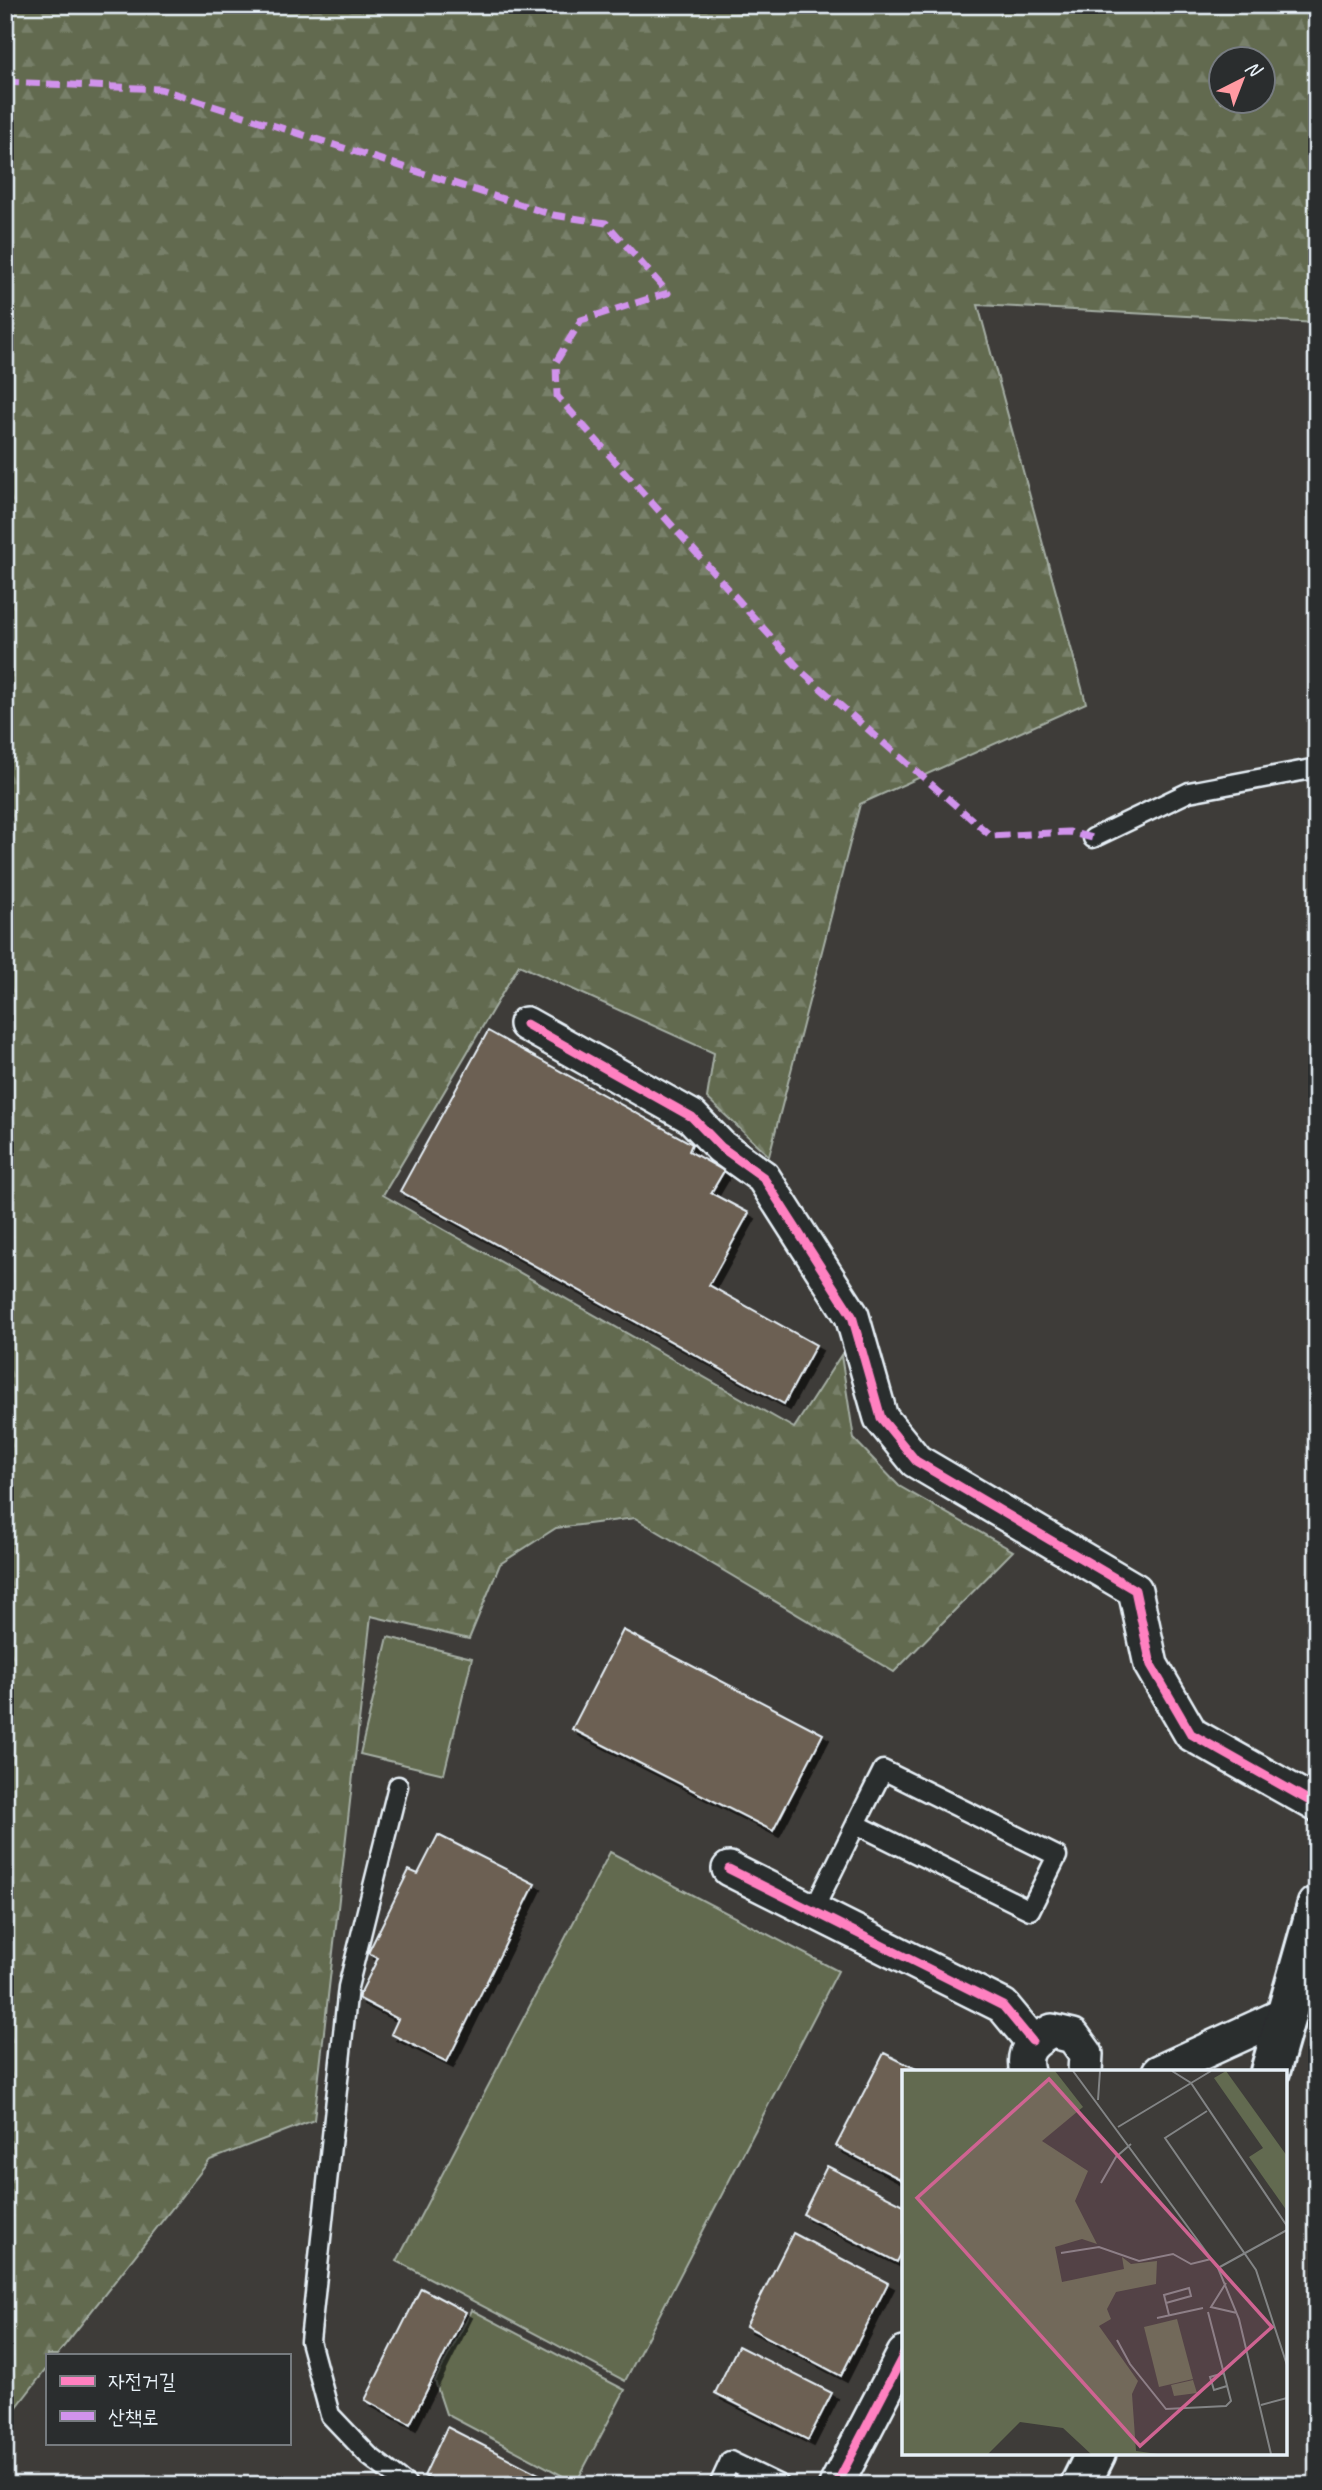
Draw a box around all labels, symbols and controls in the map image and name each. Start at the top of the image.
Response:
north arrow [1206,46,1276,116]
text: N [1240,55,1268,83]
inset map [902,2070,1287,2455]
legend [46,2354,290,2444]
text: 자전거길 [108,2368,176,2394]
text: 산책로 [108,2404,159,2430]

